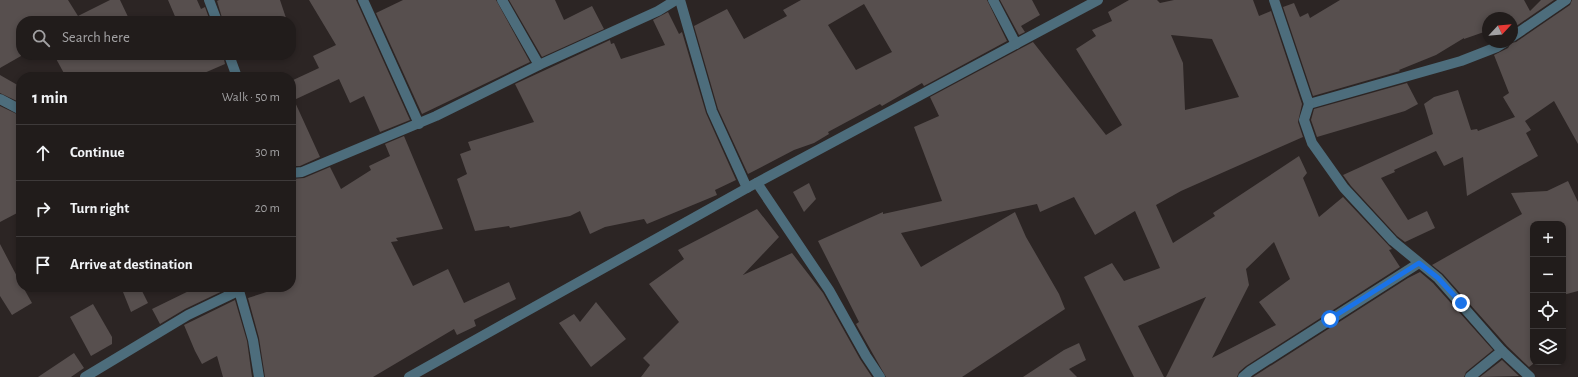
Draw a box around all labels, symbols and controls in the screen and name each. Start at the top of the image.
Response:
north arrow [1482,12,1518,48]
search box [16,16,296,60]
icon: search [30,27,52,49]
text: Search here [62,30,130,45]
text: 1 min [32,89,68,106]
text: Walk · 50 m [222,91,280,104]
icon: ahead [32,142,54,164]
text: Continue [70,145,125,160]
text: 30 m [255,146,280,159]
icon: right [32,198,54,220]
text: Turn right [70,201,129,216]
text: 20 m [255,202,280,215]
map controls [1530,221,1566,365]
button: + [1530,221,1566,257]
icon: arrive [32,254,54,276]
text: Arrive at destination [70,257,193,272]
button: − [1530,257,1566,293]
button: locate [1530,293,1566,329]
route end [1452,294,1470,312]
route start [1321,310,1339,328]
button: layers [1530,329,1566,365]

